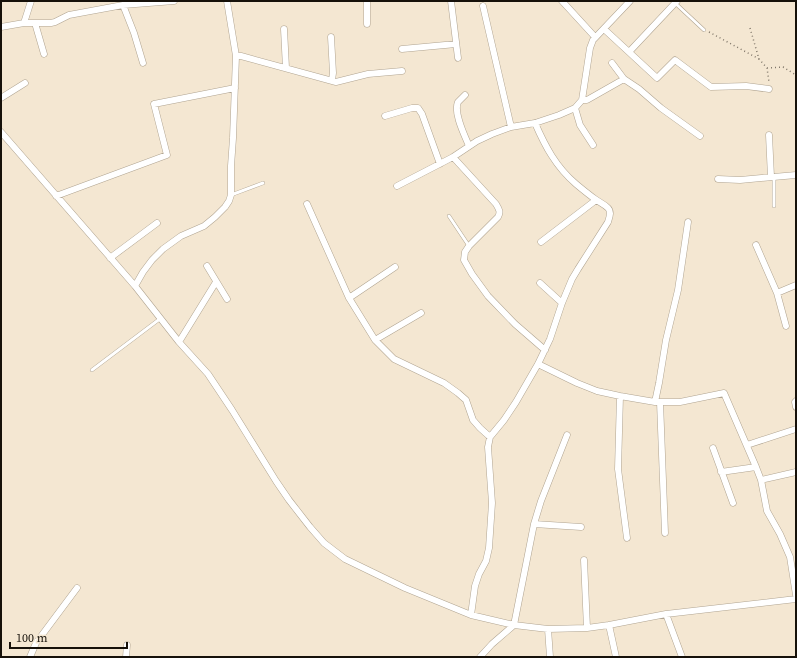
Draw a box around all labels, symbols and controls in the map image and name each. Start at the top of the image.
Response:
scale bar [10,624,127,650]
text: 100 m [16,630,48,646]

